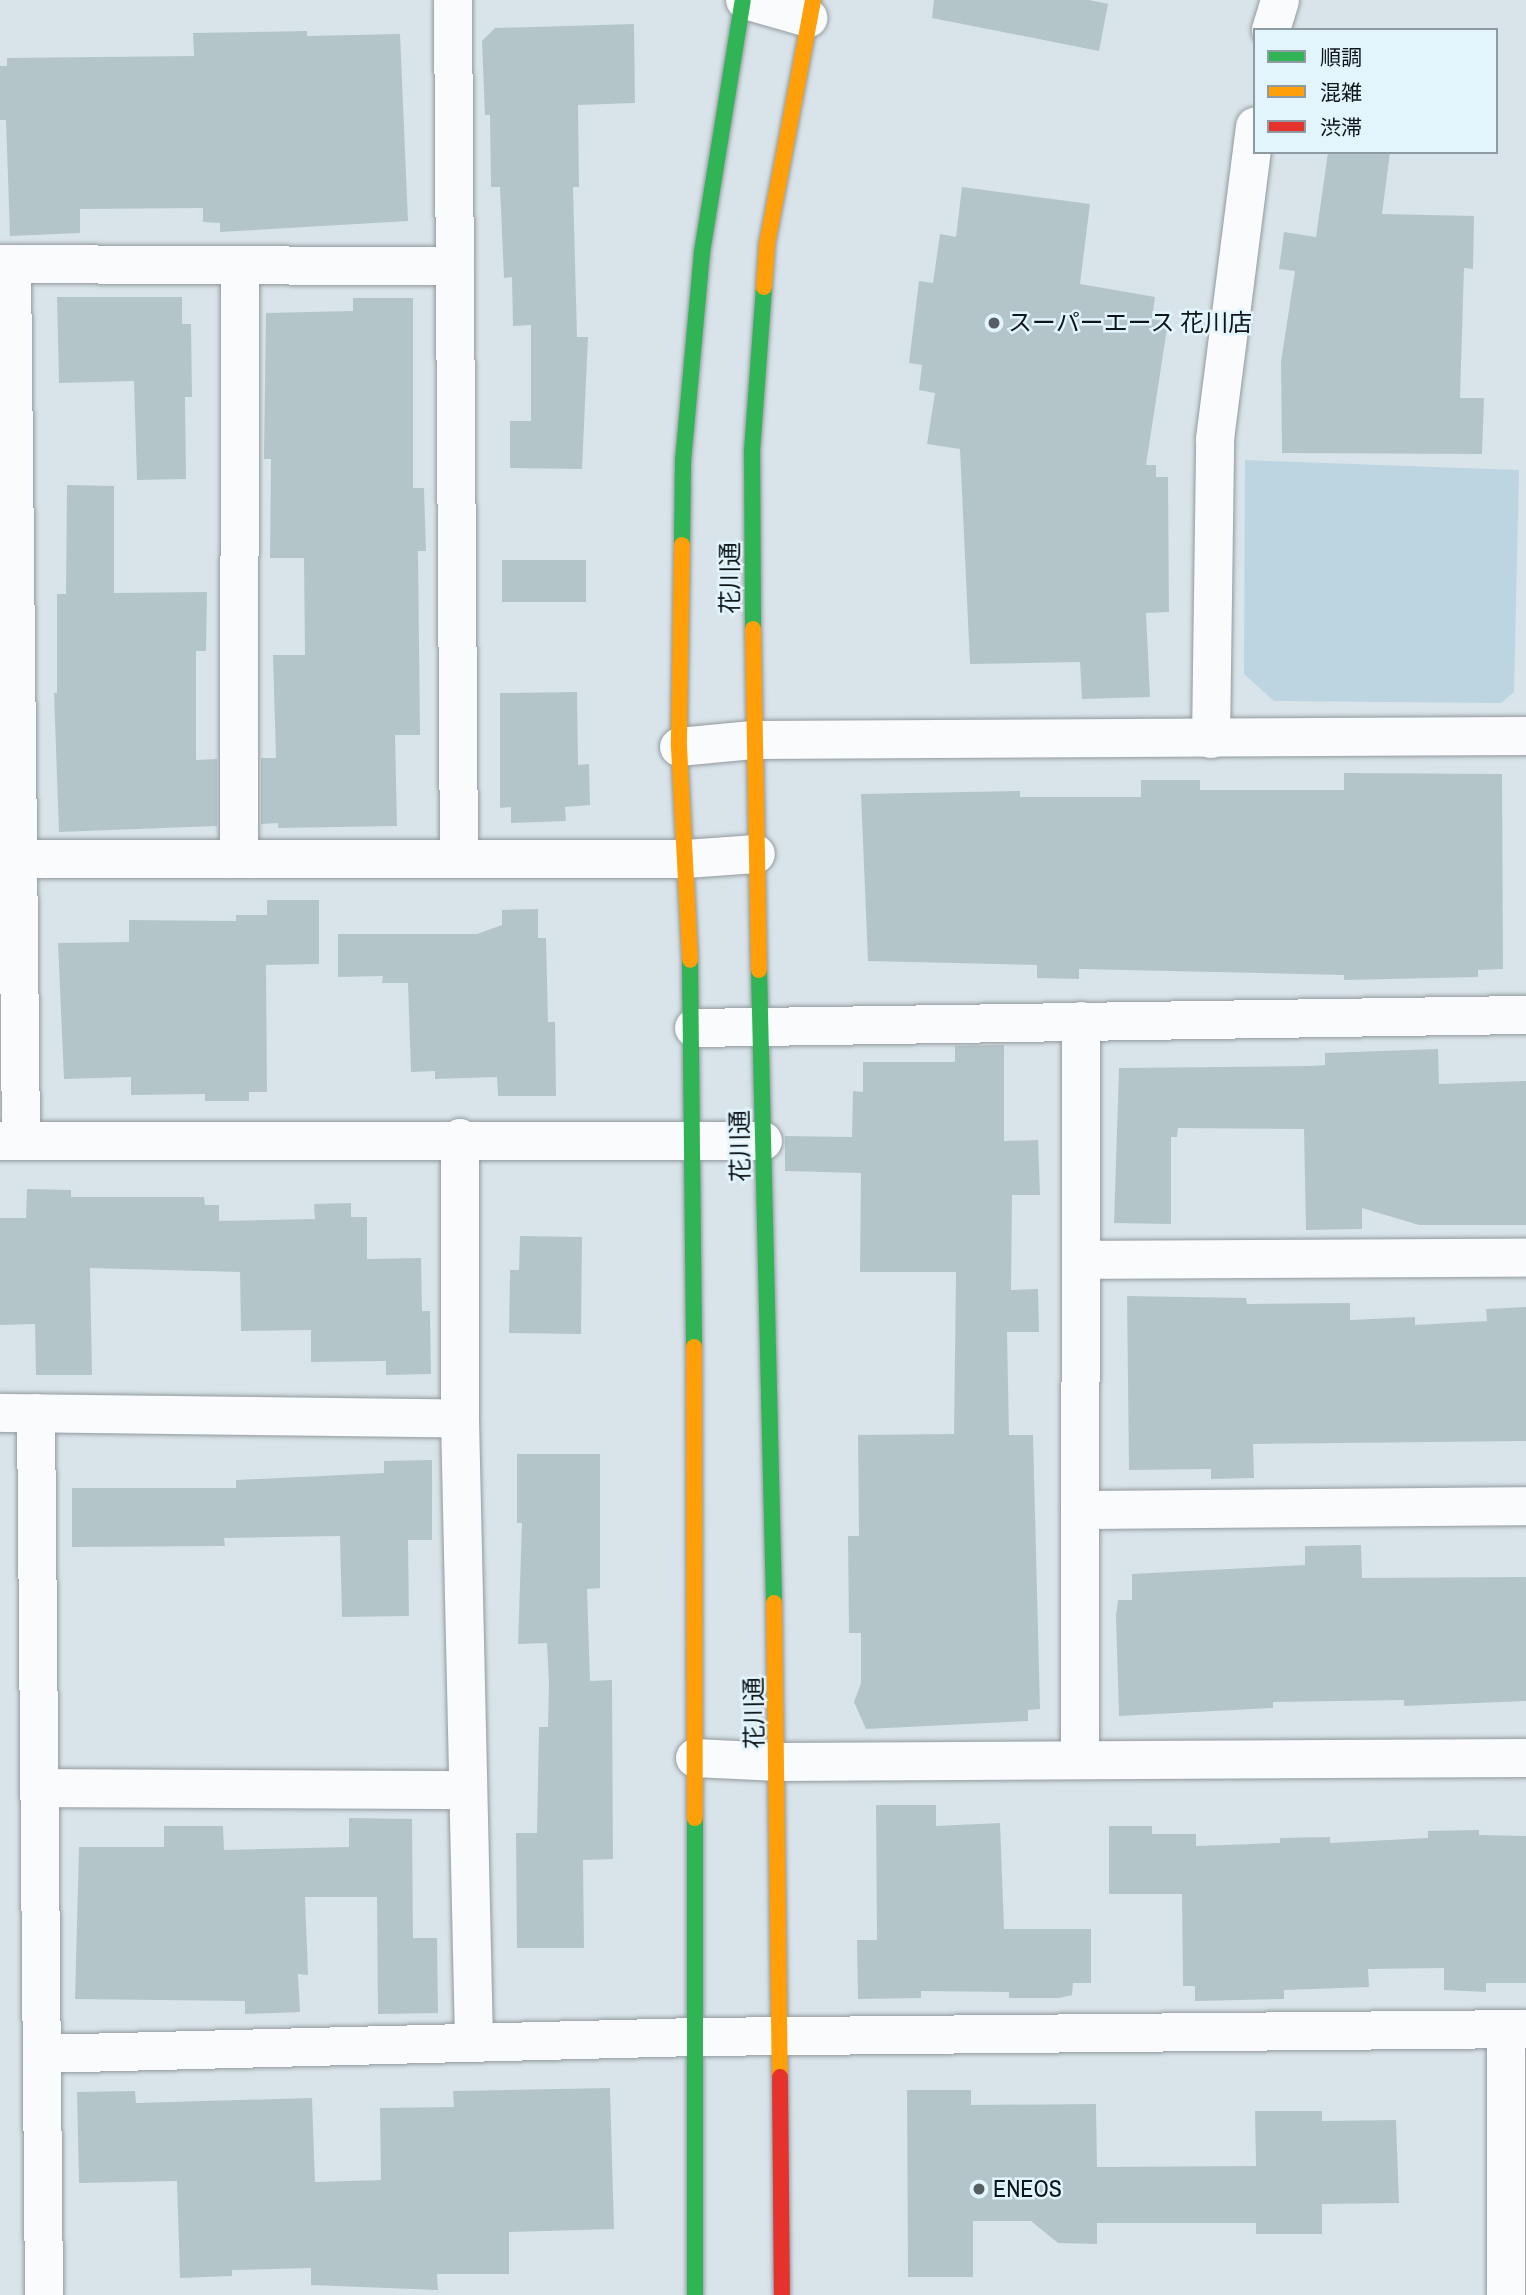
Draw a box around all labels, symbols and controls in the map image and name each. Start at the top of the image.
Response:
legend [1253,28,1498,154]
text: 順調 [1320,43,1362,72]
text: 混雑 [1320,78,1362,107]
text: 渋滞 [1320,113,1362,142]
place label: スーパーエース 花川店 [1008,309,1253,337]
marker: スーパーエース 花川店 [986,315,1002,331]
street label: 花川通 [716,542,744,614]
street label: 花川通 [725,1110,755,1182]
street label: 花川通 [739,1677,769,1749]
place label: ENEOS [993,2175,1062,2203]
marker: ENEOS [971,2181,987,2197]

